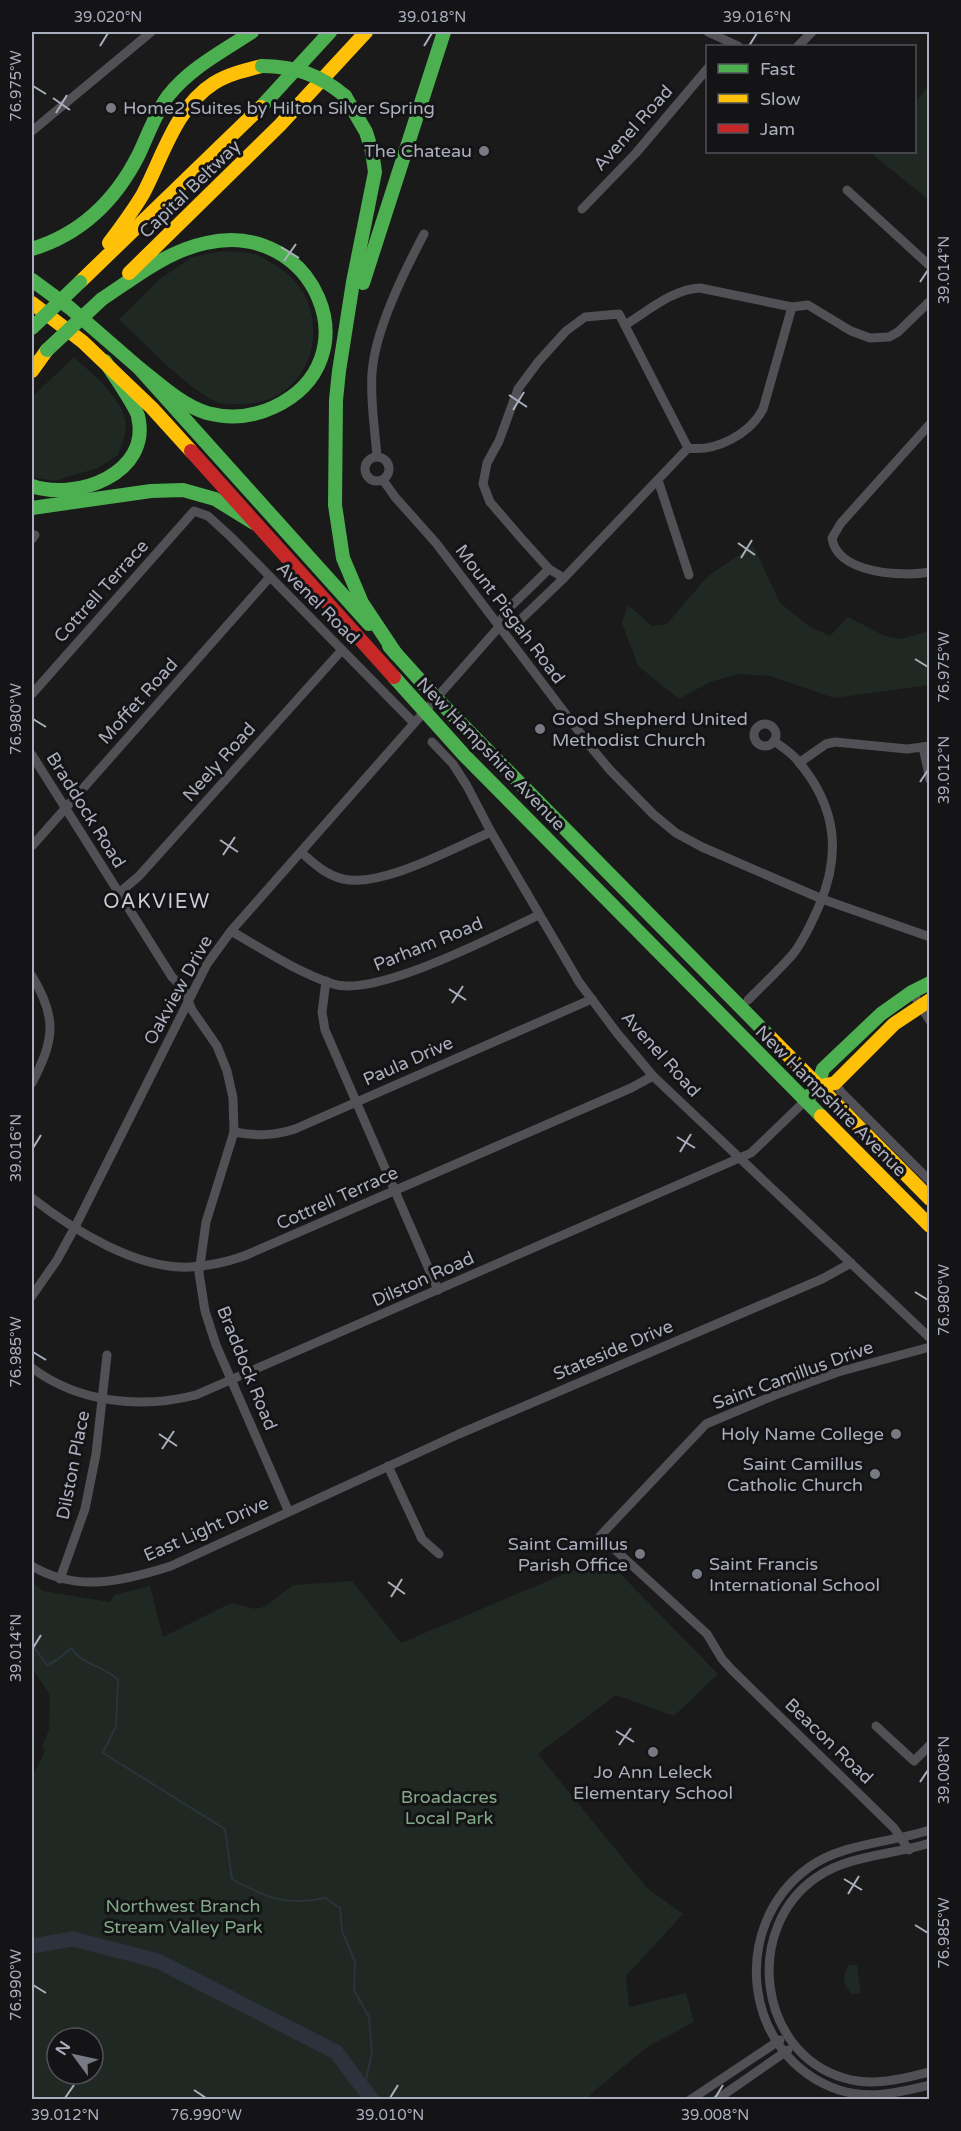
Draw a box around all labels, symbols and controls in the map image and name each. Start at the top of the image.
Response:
text: 39.020°N [74,8,142,26]
text: 39.018°N [398,8,466,26]
text: 39.016°N [723,8,791,26]
legend [706,45,916,153]
text: 76.975°W [7,50,25,122]
text: Fast [760,58,795,80]
street label: Avenel Road [589,81,677,175]
text: Slow [760,88,801,110]
place label: Home2 Suites by Hilton Silver Spring [123,97,435,119]
marker: Home2 Suites by Hilton Silver Spring [104,101,118,115]
text: Jam [760,118,795,140]
street label: Capital Beltway [135,135,245,243]
place label: The Chateau [364,140,472,162]
marker: The Chateau [477,144,491,158]
text: 39.014°N [935,236,953,304]
street label: Cottrell Terrace [49,535,153,647]
street label: Mount Pisgah Road [450,540,570,688]
street label: Avenel Road [272,557,364,649]
text: 76.975°W [935,631,953,703]
street label: Moffet Road [94,653,182,749]
street label: New Hampshire Avenue [412,673,570,835]
text: 76.980°W [7,683,25,755]
place label: Good Shepherd United Methodist Church [552,708,748,751]
street label: Neely Road [178,718,260,806]
marker: Good Shepherd United Methodist Church [533,722,547,736]
text: 39.012°N [935,736,953,804]
street label: Braddock Road [42,748,130,872]
district label: OAKVIEW [103,890,211,914]
street label: Parham Road [370,912,486,976]
street label: Oakview Drive [139,931,217,1049]
street label: Avenel Road [617,1007,705,1101]
street label: New Hampshire Avenue [751,1021,911,1181]
street label: Paula Drive [360,1031,456,1091]
text: 39.016°N [7,1114,25,1182]
street label: Cottrell Terrace [273,1161,401,1235]
street label: Dilston Road [369,1247,477,1311]
text: 76.980°W [935,1264,953,1336]
street label: Braddock Road [212,1303,282,1433]
street label: Stateside Drive [550,1315,676,1385]
text: 76.985°W [7,1316,25,1388]
street label: Saint Camillus Drive [710,1336,876,1414]
street label: Dilston Place [52,1409,94,1521]
place label: Holy Name College [721,1423,884,1445]
marker: Holy Name College [889,1427,903,1441]
place label: Saint Camillus Catholic Church [727,1453,863,1496]
marker: Saint Camillus Catholic Church [868,1467,882,1481]
street label: East Light Drive [140,1492,272,1566]
place label: Saint Camillus Parish Office [508,1533,628,1576]
marker: Saint Camillus Parish Office [633,1547,647,1561]
place label: Saint Francis International School [709,1553,880,1596]
marker: Saint Francis International School [690,1567,704,1581]
text: 39.014°N [7,1614,25,1682]
street label: Beacon Road [780,1693,878,1789]
text: 39.008°N [935,1736,953,1804]
marker: Jo Ann Leleck Elementary School [646,1745,660,1759]
place label: Jo Ann Leleck Elementary School [573,1761,733,1804]
park label: Broadacres Local Park [401,1786,497,1829]
park label: Northwest Branch Stream Valley Park [103,1895,263,1938]
text: 76.985°W [935,1897,953,1969]
text: 76.990°W [7,1949,25,2021]
north arrow [45,2026,105,2086]
text: N [51,2038,75,2059]
text: 39.012°N [31,2106,99,2124]
text: 76.990°W [170,2106,242,2124]
text: 39.010°N [356,2106,424,2124]
text: 39.008°N [681,2106,749,2124]

